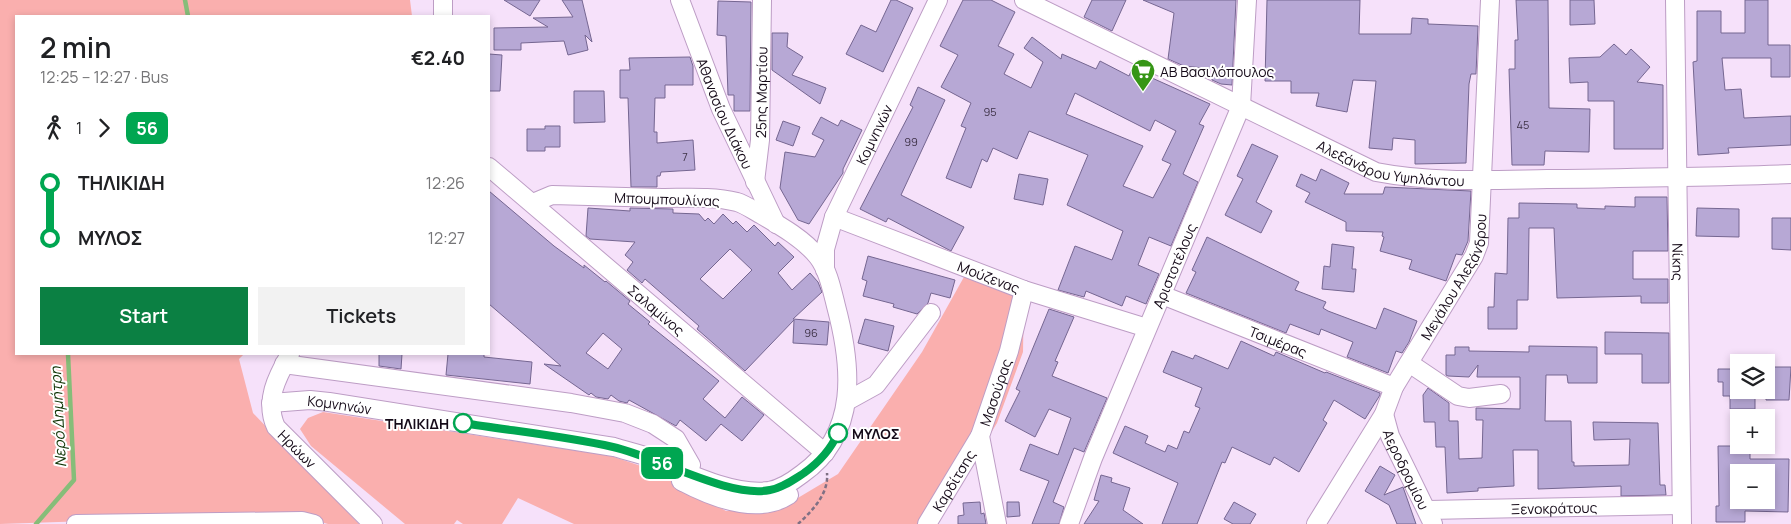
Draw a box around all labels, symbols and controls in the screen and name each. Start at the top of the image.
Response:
text: 2 min [40,28,111,66]
text: €2.40 [411,45,465,71]
street label: 25ης Μαρτίου [751,46,771,138]
street label: Αθανασίου Διάκου [693,55,758,172]
supermarket icon: ΑΒ Βασιλόπουλος [1130,58,1156,92]
place label: ΑΒ Βασιλόπουλος [1160,62,1275,81]
text: 12:25 – 12:27 · Bus [40,66,169,88]
street label: Κομνηνών [851,101,896,167]
house number: 95 [983,104,997,119]
icon: walk [40,114,68,142]
icon: forward [90,114,118,142]
text: 56 [136,116,158,140]
text: 1 [76,117,82,139]
house number: 45 [1517,117,1529,132]
house number: 99 [904,134,918,149]
street label: Αλεξάνδρου Υψηλάντου [1314,135,1465,190]
house number: 7 [682,149,688,164]
text: ΤΗΛΙΚΙΔΗ [78,170,165,196]
text: 12:26 [426,172,465,194]
street label: Μπουμπουλίνας [614,188,720,210]
street label: Μεγάλου Αλεξάνδρου [1416,213,1490,343]
street label: Αριστοτέλους [1148,220,1200,311]
text: ΜΥΛΟΣ [78,225,143,251]
text: 12:27 [428,227,465,249]
street label: Νίκης [1669,243,1688,281]
street label: Μούζενας [955,256,1023,297]
street label: Σαλαμίνος [624,280,689,339]
button: Start [40,287,248,345]
button: Tickets [258,287,465,345]
street label: Τσιμέρας [1246,321,1310,361]
house number: 96 [804,325,818,340]
map controls [1730,354,1775,509]
button: layers [1730,354,1775,399]
street label: Μασούρας [975,356,1015,428]
water label: Νερό Δημήτρη [45,365,71,468]
street label: Κομνηνών [307,390,373,418]
button: + [1730,409,1775,454]
marker: ΤΗΛΙΚΙΔΗ [453,413,473,433]
place label: ΤΗΛΙΚΙΔΗ [385,414,449,433]
marker: ΜΥΛΟΣ [828,423,848,443]
place label: ΜΥΛΟΣ [852,424,900,443]
street label: Ηρώων [274,425,321,472]
street label: Αεροδρομίου [1379,427,1434,513]
street label: Καρδίτσης [927,446,979,515]
line badge: 56 [640,447,684,479]
text: 56 [651,451,673,475]
button: − [1730,464,1775,509]
street label: Ξενοκράτους [1510,497,1598,518]

